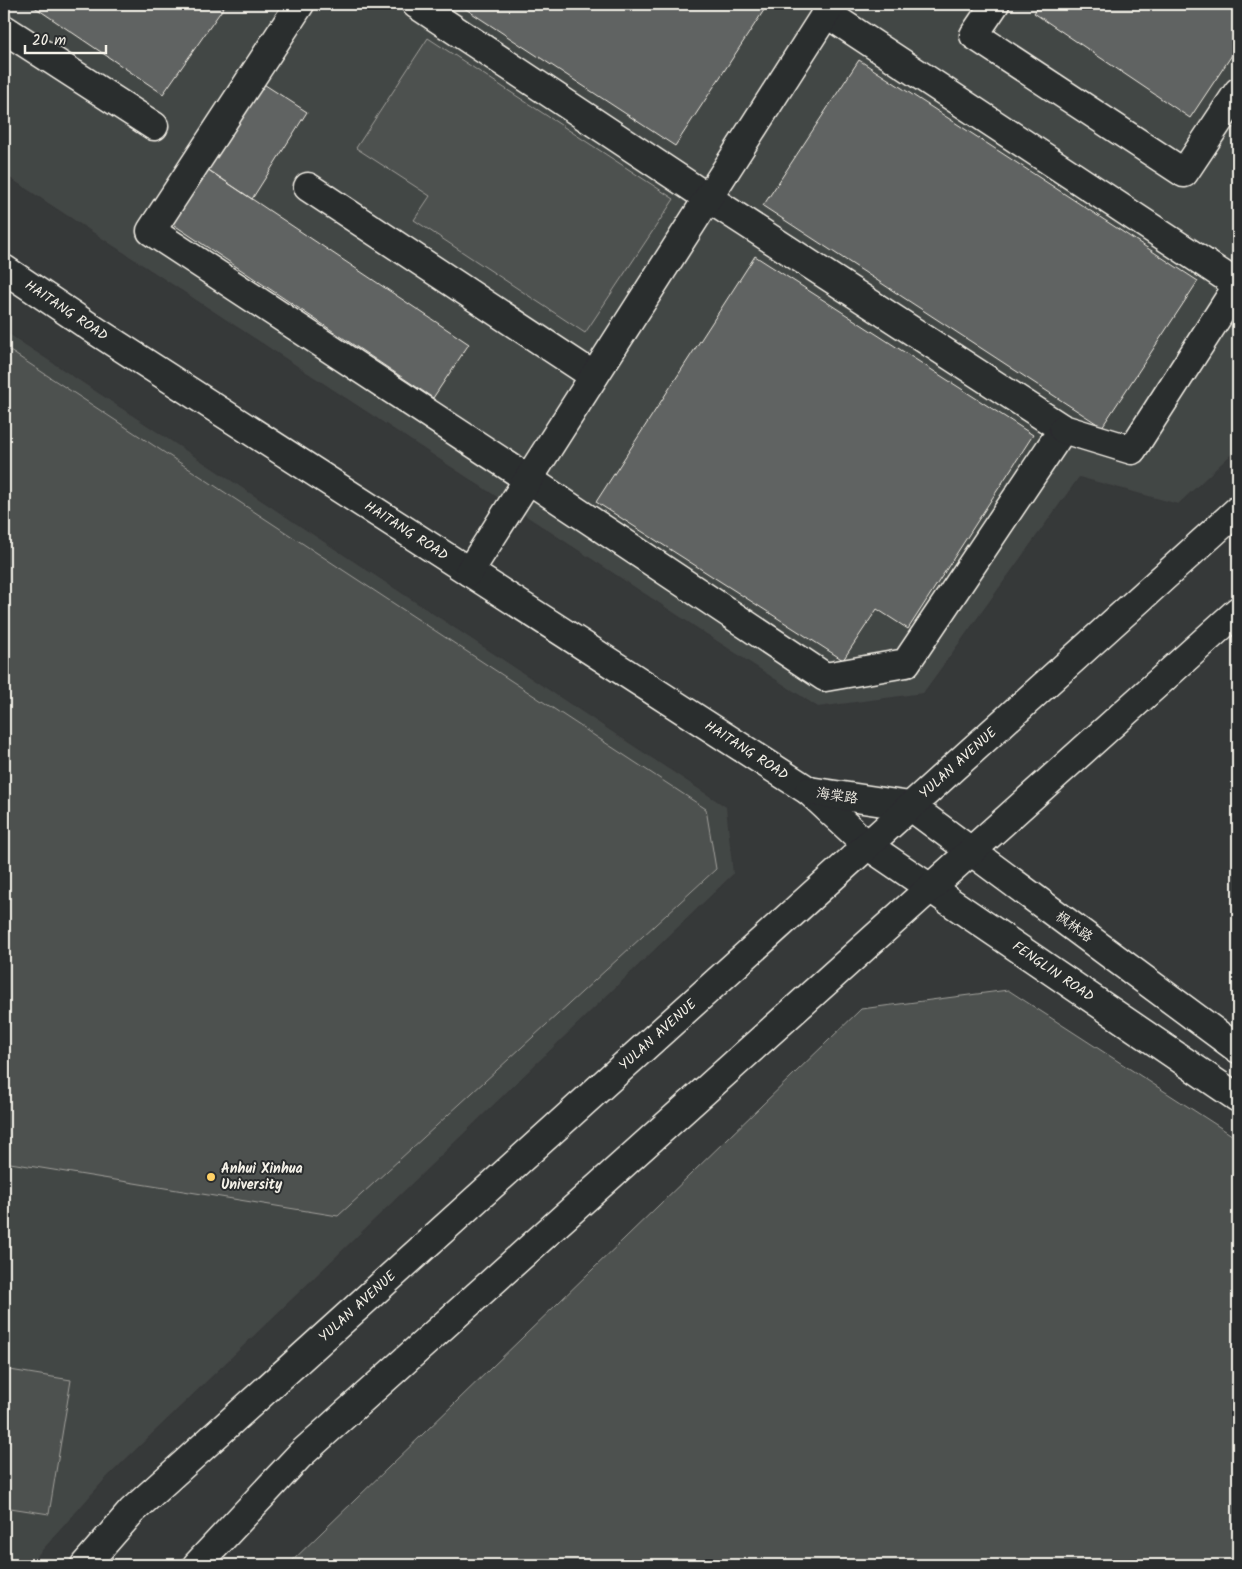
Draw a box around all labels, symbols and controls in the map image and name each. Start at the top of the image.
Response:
scale bar [25,22,106,54]
text: 20 m [32,29,66,53]
street label: HAITANG ROAD [20,275,112,347]
street label: HAITANG ROAD [360,496,453,566]
street label: HAITANG ROAD [700,715,793,786]
street label: YULAN AVENUE [915,722,1003,804]
street label: 海棠路 [815,782,859,810]
street label: 枫林路 [1051,906,1097,948]
street label: FENGLIN ROAD [1007,936,1098,1008]
street label: YULAN AVENUE [614,993,702,1076]
place label: Anhui Xinhua University [221,1158,303,1196]
marker: Anhui Xinhua University [205,1171,217,1183]
street label: YULAN AVENUE [314,1265,402,1348]

